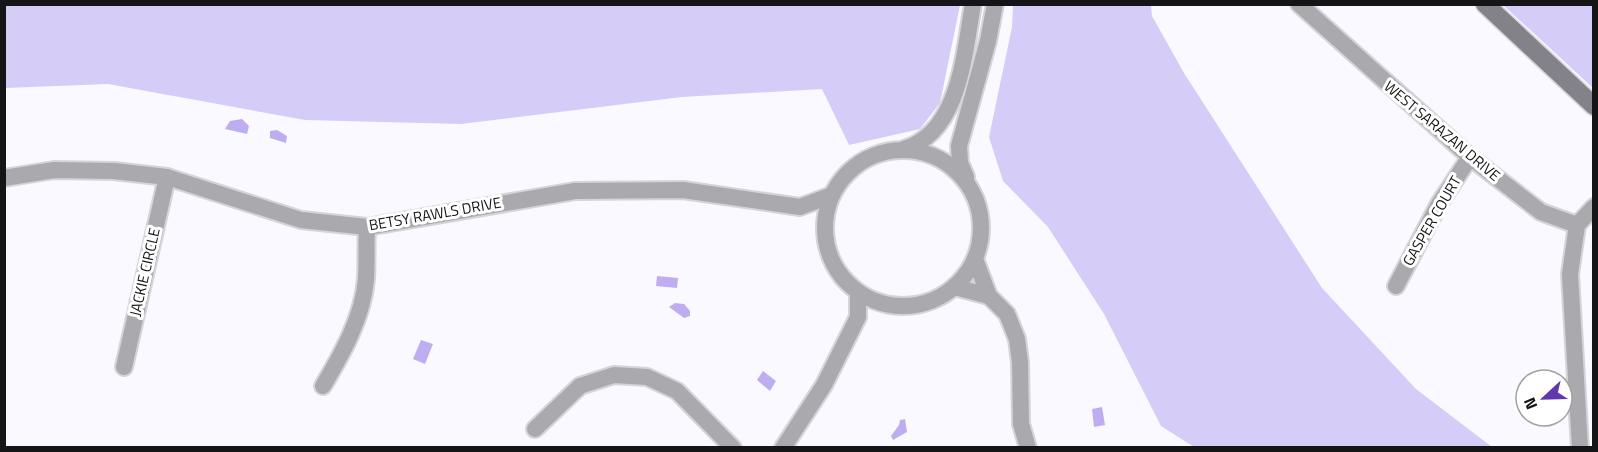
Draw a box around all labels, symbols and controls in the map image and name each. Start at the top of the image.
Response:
street label: WEST SARAZAN DRIVE [1379,75,1506,186]
street label: GASPER COURT [1396,171,1467,270]
street label: BETSY RAWLS DRIVE [367,191,503,236]
street label: JACKIE CIRCLE [123,226,166,318]
north arrow [1514,368,1574,428]
text: N [1517,394,1543,413]

